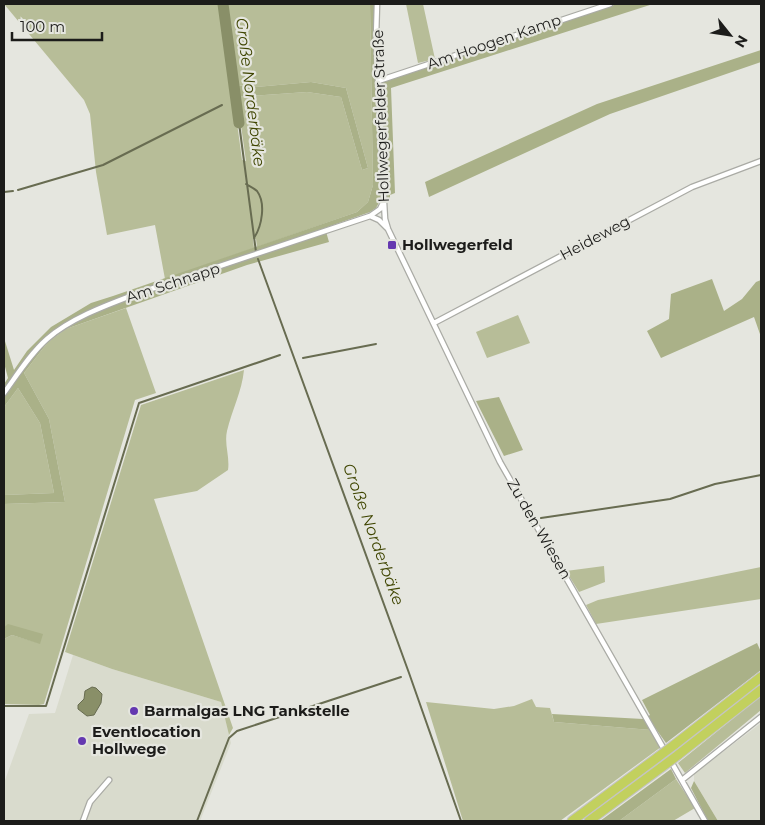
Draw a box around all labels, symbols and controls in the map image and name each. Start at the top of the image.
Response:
scale bar [12,10,102,42]
street label: Am Hoogen Kamp [424,10,563,73]
north arrow [705,10,755,60]
text: 100 m [20,17,65,36]
water label: Große Norderbäke [232,17,269,168]
street label: Hollwegerfelder Straße [368,29,393,203]
text: N [731,32,752,51]
street label: Heideweg [556,211,633,264]
place label: Hollwegerfeld [402,235,513,254]
marker: Hollwegerfeld [386,239,398,251]
street label: Am Schnapp [123,258,222,307]
water label: Große Norderbäke [339,461,408,608]
street label: Zu den Wiesen [503,475,576,582]
place label: Barmalgas LNG Tankstelle [144,701,350,720]
marker: Barmalgas LNG Tankstelle [128,705,140,717]
place label: Eventlocation Hollwege [92,722,201,758]
marker: Eventlocation Hollwege [76,735,88,747]

